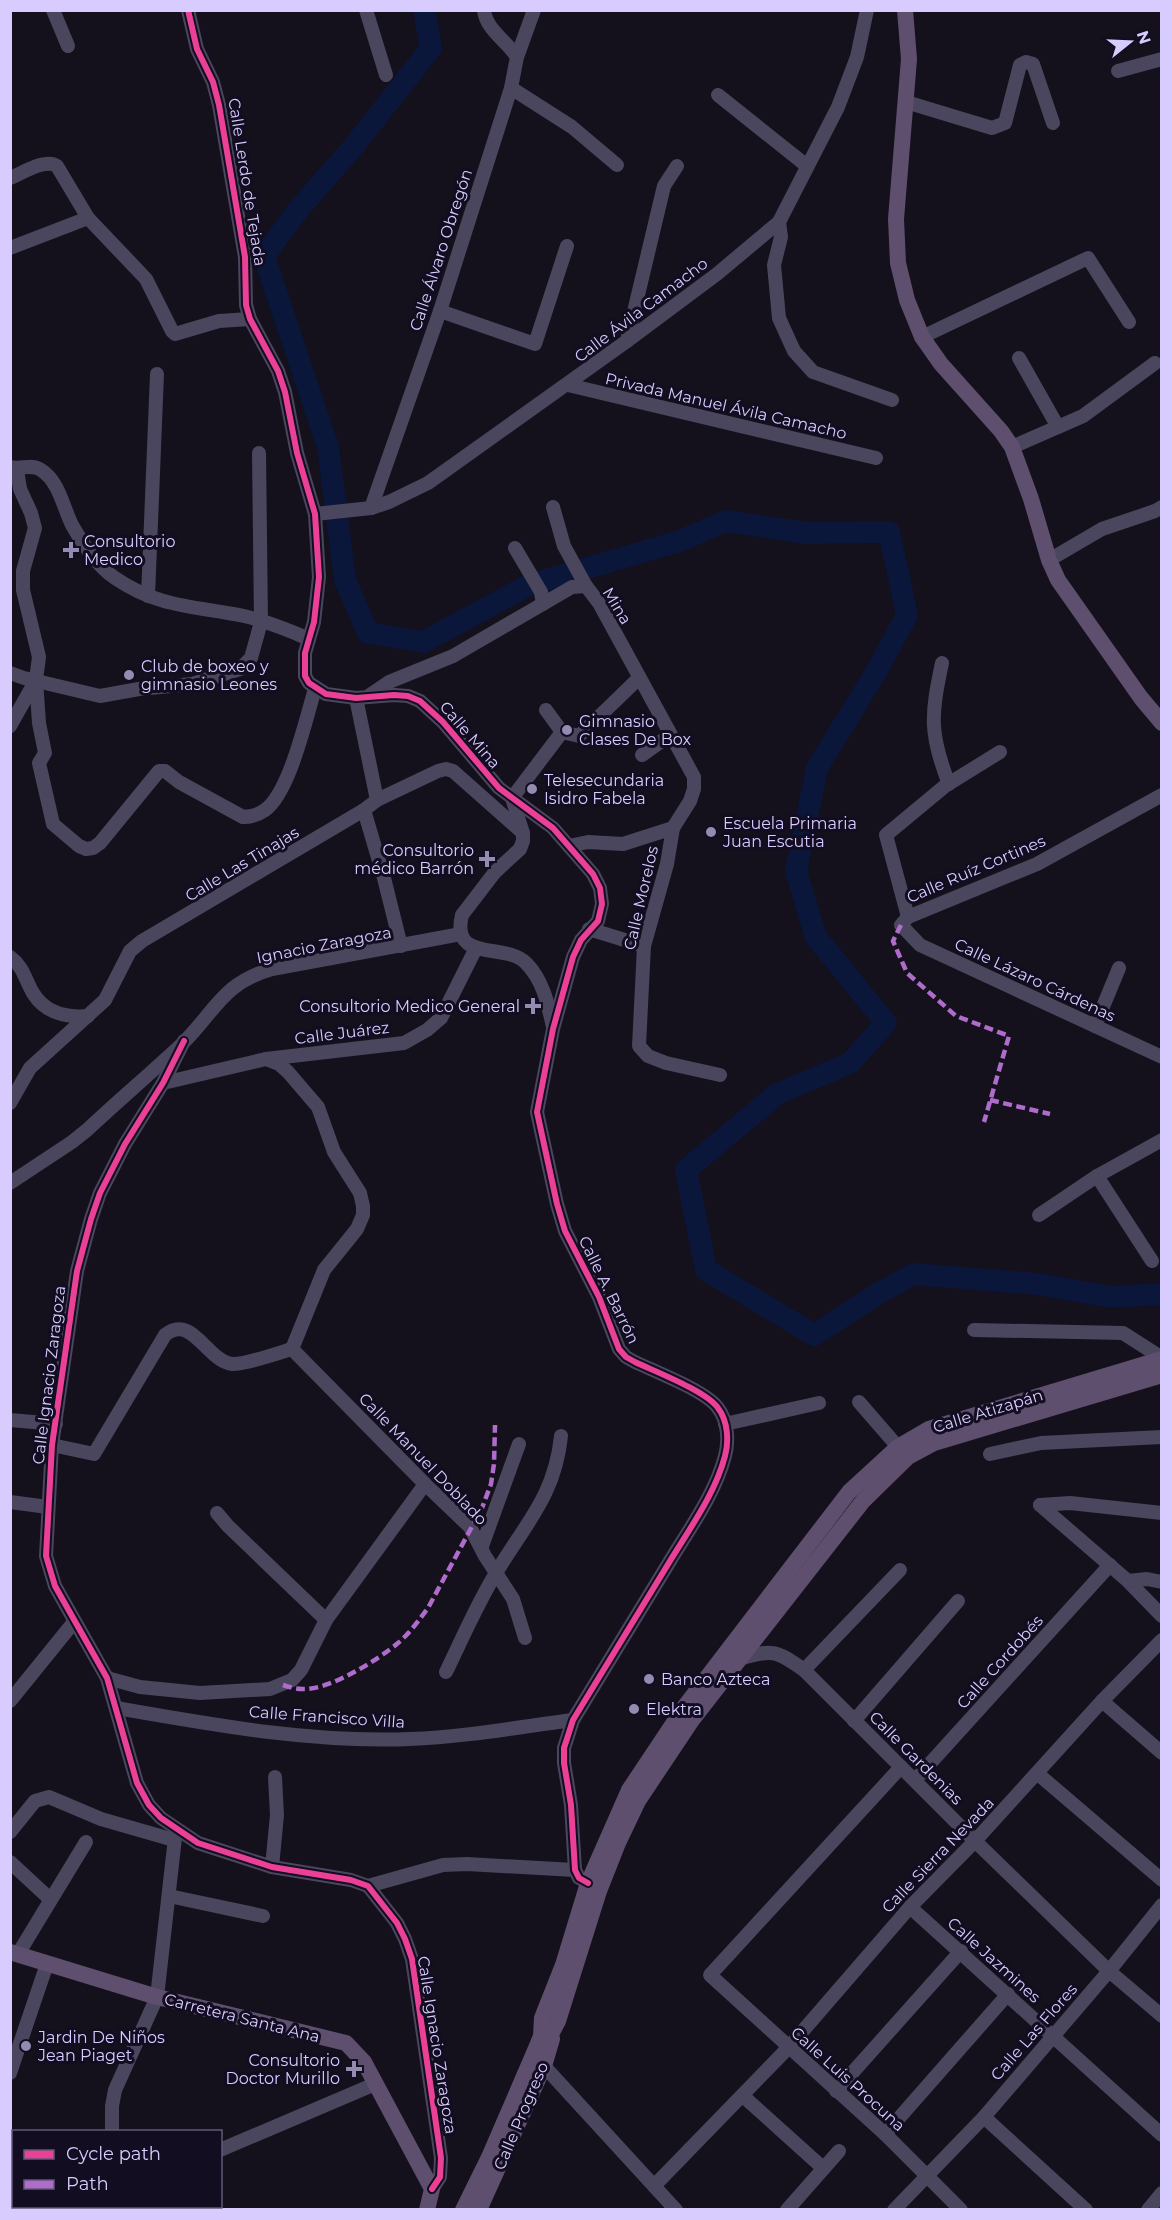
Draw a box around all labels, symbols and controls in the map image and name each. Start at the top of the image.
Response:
north arrow [1100,12,1160,72]
text: N [1133,28,1155,47]
street label: Calle Lerdo de Tejada [224,97,270,267]
street label: Calle Álvaro Obregón [406,167,476,333]
street label: Calle Ávila Camacho [571,254,711,366]
street label: Privada Manuel Ávila Camacho [603,369,849,443]
place label: Consultorio Medico [84,532,175,569]
marker: Consultorio Medico [62,541,80,559]
street label: Mina [599,584,635,628]
place label: Club de boxeo y gimnasio Leones [141,657,277,694]
marker: Club de boxeo y gimnasio Leones [122,668,136,682]
street label: Calle Mina [436,697,504,773]
place label: Gimnasio Clases De Box [579,712,691,749]
marker: Gimnasio Clases De Box [560,723,574,737]
place label: Telesecundaria Isidro Fabela [544,771,664,808]
marker: Telesecundaria Isidro Fabela [525,782,539,796]
place label: Escuela Primaria Juan Escutia [722,814,857,851]
street label: Calle Las Tinajas [182,822,302,905]
marker: Escuela Primaria Juan Escutia [704,825,718,839]
street label: Calle Ruíz Cortines [904,831,1048,907]
place label: Consultorio médico Barrón [354,841,474,878]
street label: Calle Morelos [620,844,662,952]
marker: Consultorio médico Barrón [478,850,496,868]
street label: Ignacio Zaragoza [255,923,393,967]
street label: Calle Lázaro Cárdenas [951,934,1119,1026]
place label: Consultorio Medico General [299,997,520,1016]
marker: Consultorio Medico General [524,997,542,1015]
street label: Calle Juárez [294,1018,390,1048]
street label: Calle A. Barrón [575,1233,643,1347]
street label: Calle Ignacio Zaragoza [29,1284,69,1466]
street label: Calle Atizapán [931,1385,1045,1437]
street label: Calle Manuel Doblado [355,1389,491,1529]
street label: Calle Cordobés [953,1611,1047,1713]
place label: Banco Azteca [661,1670,770,1689]
marker: Banco Azteca [642,1672,656,1686]
place label: Elektra [646,1700,702,1719]
street label: Calle Francisco Villa [248,1702,406,1732]
marker: Elektra [627,1702,641,1716]
street label: Calle Gardenias [865,1707,967,1809]
street label: Calle Sierra Nevada [878,1793,998,1917]
street label: Calle Jazmines [944,1913,1044,2007]
street label: Calle Ignacio Zaragoza [414,1955,460,2135]
street label: Calle Las Flores [987,1980,1081,2084]
street label: Carretera Santa Ana [162,1989,322,2047]
street label: Calle Luis Procuna [787,2023,909,2135]
place label: Jardin De Niños Jean Piaget [37,2028,165,2065]
marker: Jardin De Niños Jean Piaget [19,2039,33,2053]
place label: Consultorio Doctor Murillo [226,2051,340,2088]
street label: Calle Progreso [490,2059,552,2173]
marker: Consultorio Doctor Murillo [345,2060,363,2078]
legend [12,2130,222,2208]
text: Cycle path [66,2143,161,2165]
text: Path [66,2173,109,2195]

